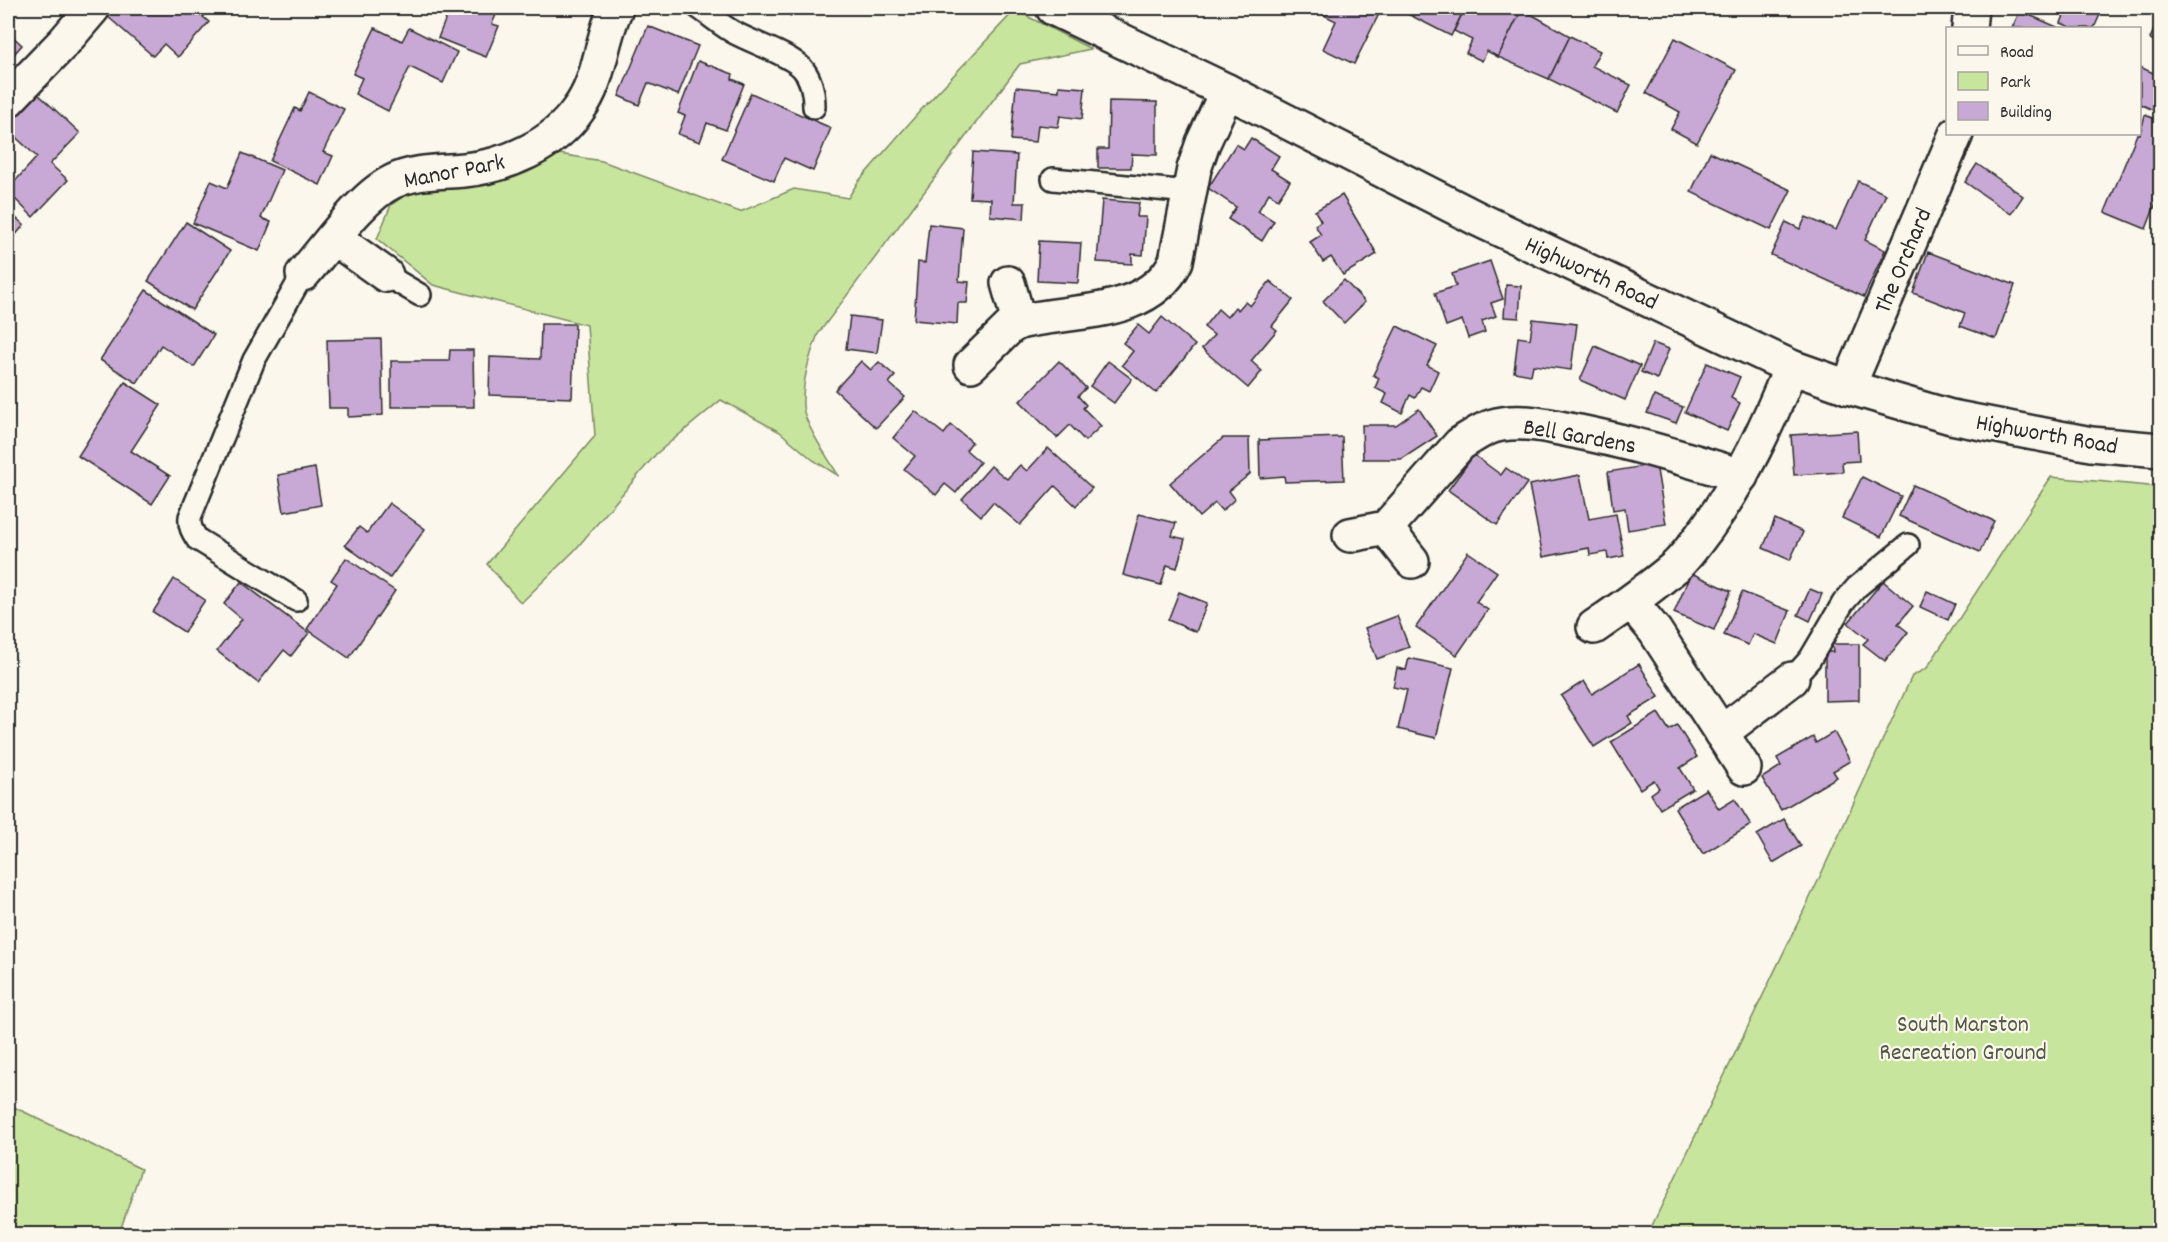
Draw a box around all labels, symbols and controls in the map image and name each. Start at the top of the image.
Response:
legend [1946,27,2141,135]
text: Road [2000,41,2034,66]
text: Park [2000,71,2031,96]
text: Building [2000,101,2052,126]
street label: Manor Park [401,146,508,199]
street label: The Orchard [1867,203,1942,319]
street label: Highworth Road [1519,229,1663,320]
street label: Highworth Road [1973,407,2120,465]
street label: Bell Gardens [1520,411,1639,465]
park label: South Marston Recreation Ground [1879,1009,2047,1071]

